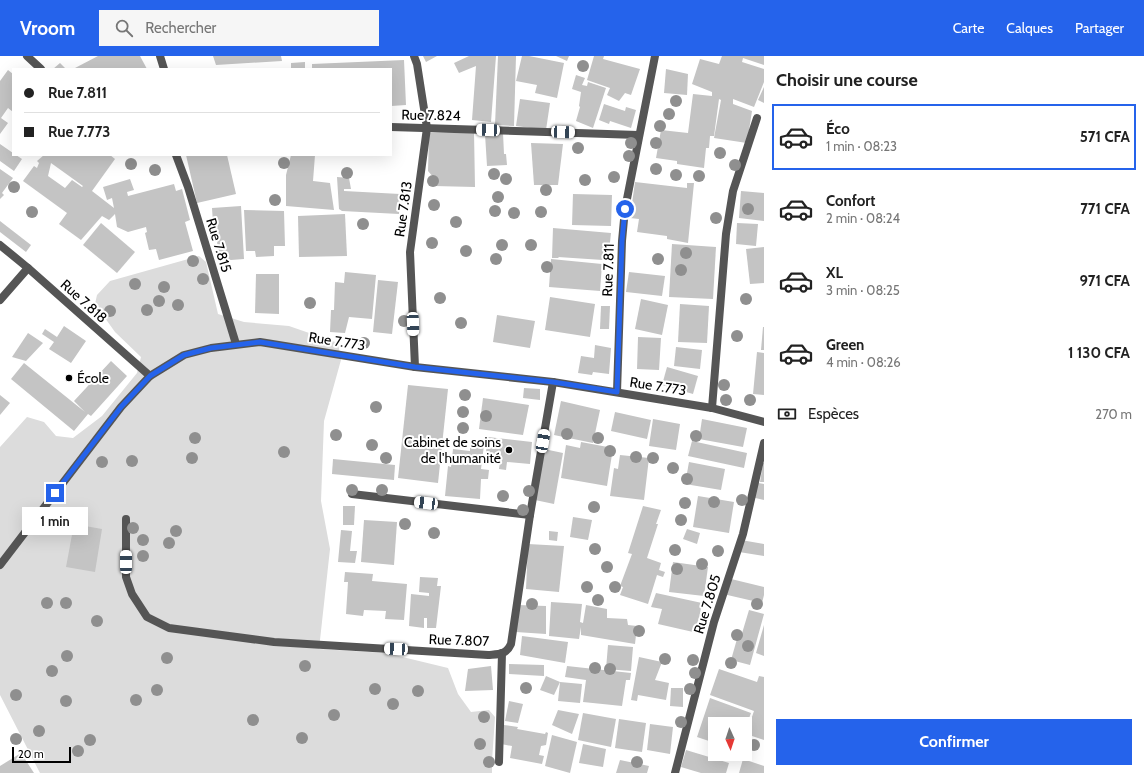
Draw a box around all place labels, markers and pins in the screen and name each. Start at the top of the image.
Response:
place label: École [77,369,109,387]
marker: École [64,373,74,383]
place label: Cabinet de soins de l'humanité [404,433,501,467]
marker: Cabinet de soins de l'humanité [504,445,514,455]

